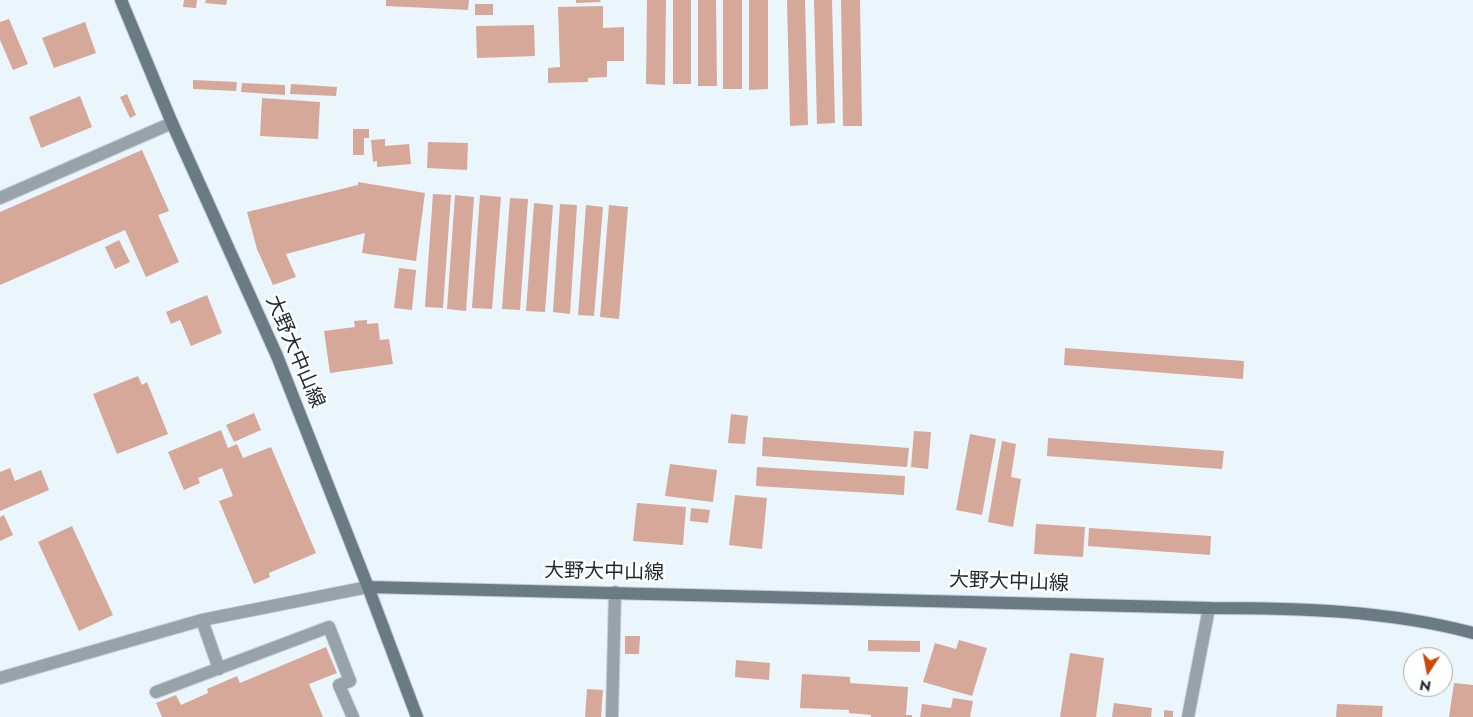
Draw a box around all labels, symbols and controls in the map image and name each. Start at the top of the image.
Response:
street label: 大野大中山線 [260,292,328,412]
street label: 大野大中山線 [544,560,664,586]
street label: 大野大中山線 [949,569,1069,597]
north arrow [1403,647,1453,697]
text: N [1418,675,1433,697]

